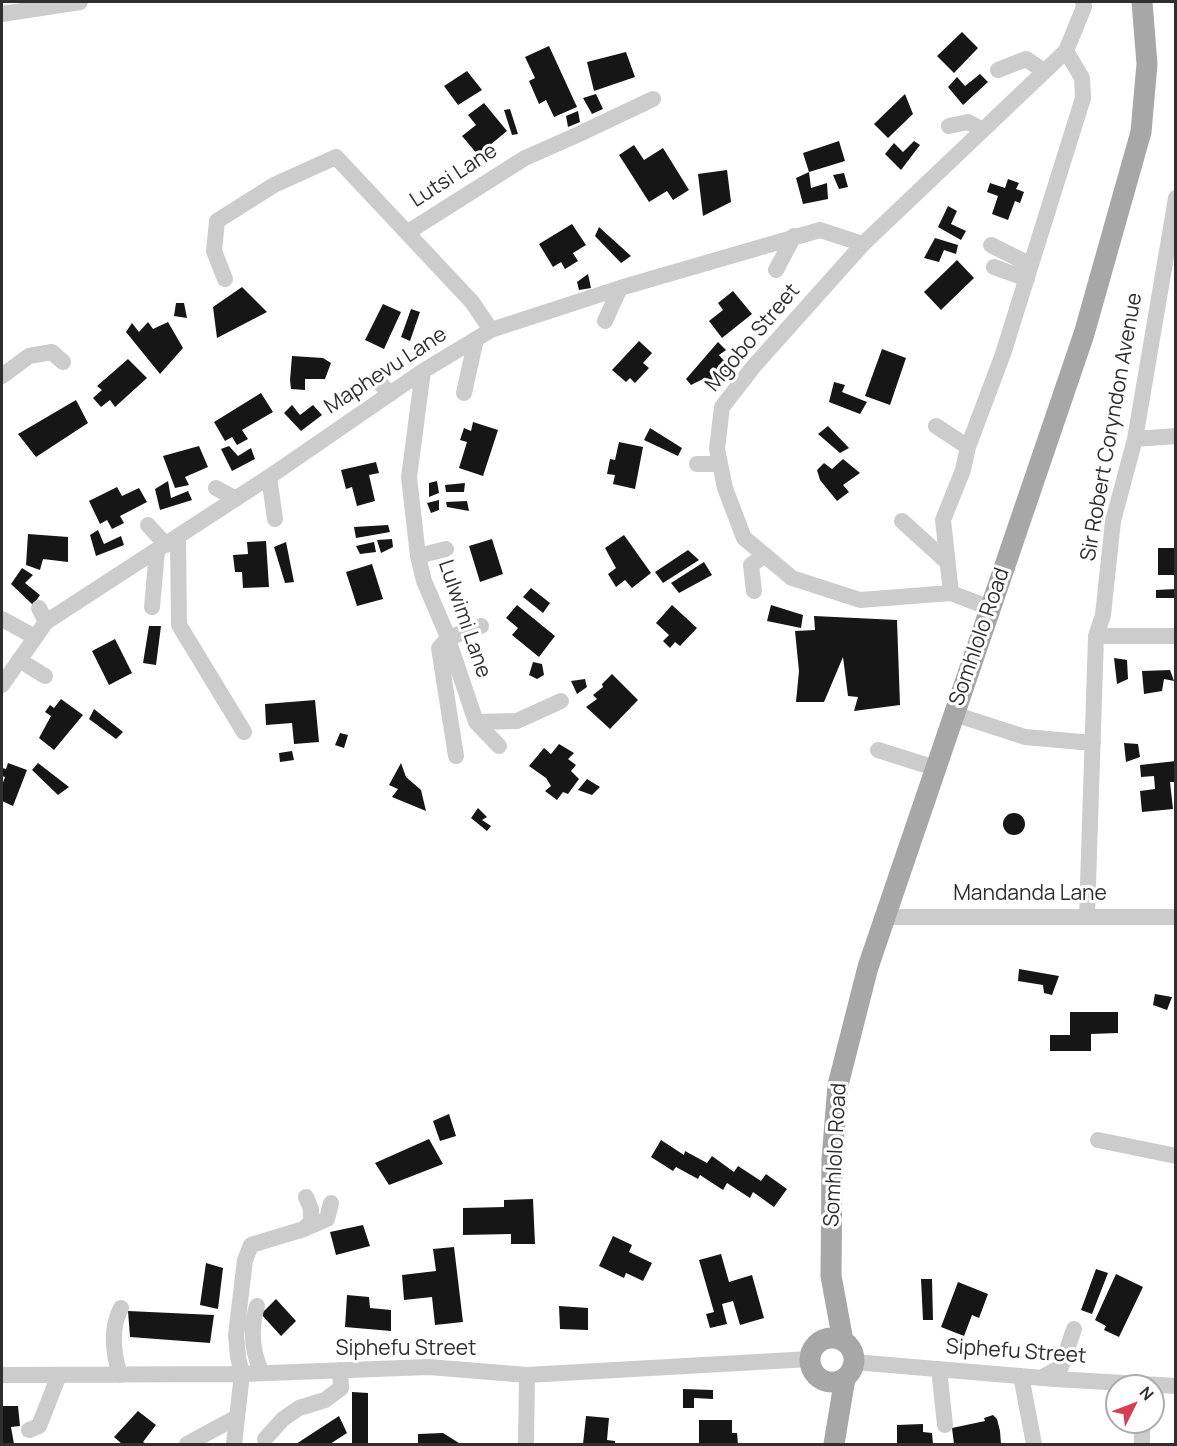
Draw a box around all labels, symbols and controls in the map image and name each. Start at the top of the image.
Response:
street label: Lutsi Lane [406,139,502,213]
street label: Mgobo Street [701,279,805,397]
street label: Sir Robert Coryndon Avenue [1076,291,1148,563]
street label: Maphevu Lane [320,322,452,420]
street label: Lulwimi Lane [432,557,496,681]
street label: Somhlolo Road [945,565,1015,709]
street label: Mandanda Lane [953,881,1107,907]
street label: Somhlolo Road [820,1082,852,1228]
street label: Siphefu Street [945,1335,1087,1369]
street label: Siphefu Street [336,1336,476,1362]
north arrow [1105,1374,1165,1434]
text: N [1135,1382,1159,1405]

